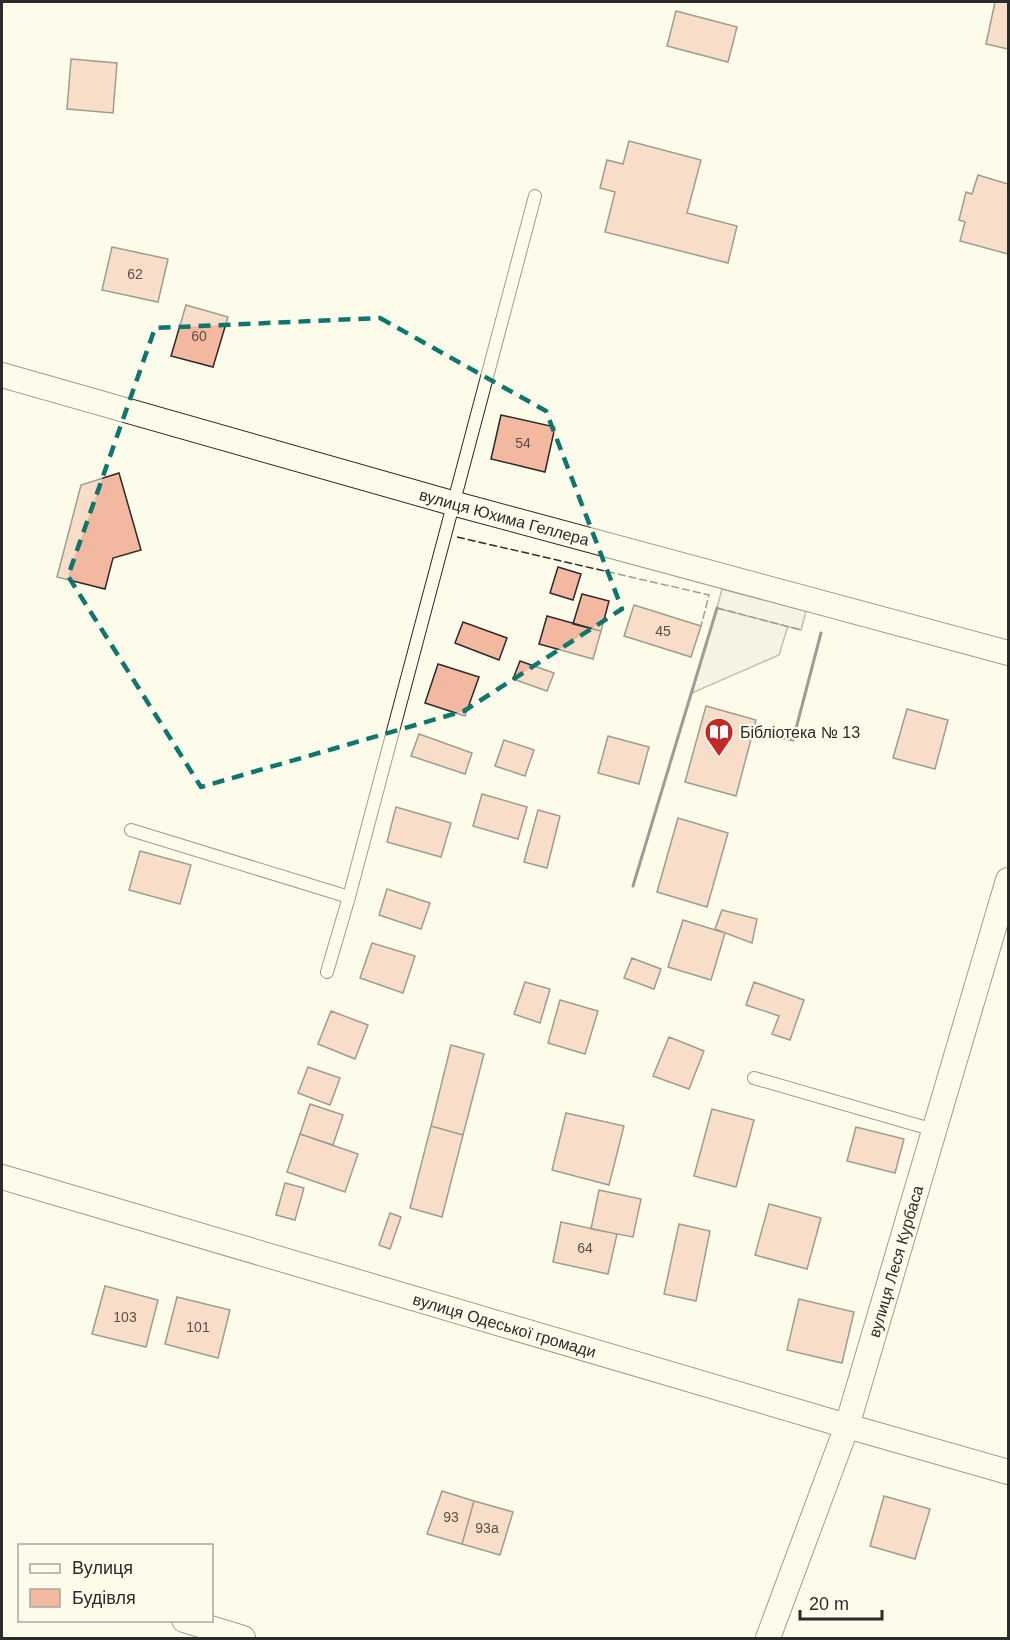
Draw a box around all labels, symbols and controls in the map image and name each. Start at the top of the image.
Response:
house number: 62 [127,266,143,282]
house number: 60 [191,328,207,344]
house number: 54 [515,435,531,451]
street label: вулиця Юхима Геллера [417,486,591,549]
house number: 45 [655,623,671,639]
library icon: Бібліотека № 13 [703,716,735,758]
place label: Бібліотека № 13 [740,724,860,741]
street label: вулиця Леся Курбаса [866,1183,927,1339]
house number: 64 [577,1240,593,1256]
street label: вулиця Одеської громади [411,1291,598,1361]
house number: 103 [113,1309,137,1325]
house number: 101 [186,1319,210,1335]
house number: 93 [443,1509,459,1525]
house number: 93а [475,1520,499,1536]
legend [18,1544,213,1622]
text: Вулиця [72,1558,133,1578]
scale bar [800,1583,882,1621]
text: Будівля [72,1588,136,1608]
text: 20 m [809,1594,849,1614]

